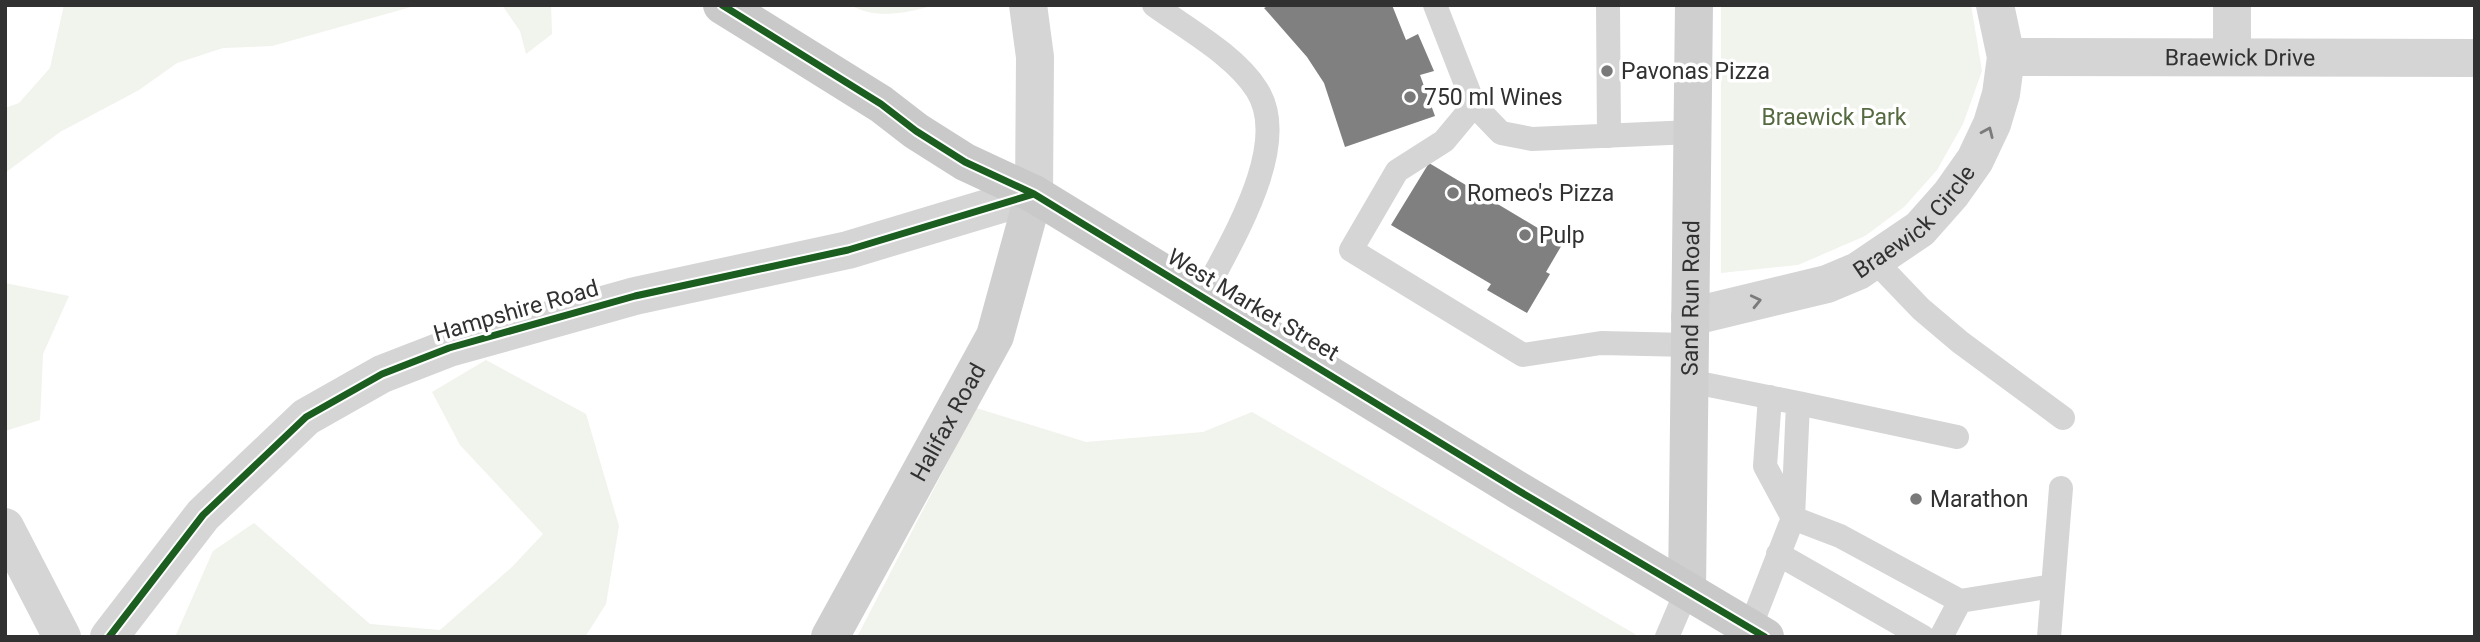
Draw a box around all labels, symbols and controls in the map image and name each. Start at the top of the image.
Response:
street label: Braewick Drive [2165,44,2315,71]
place label: Pavonas Pizza [1621,58,1770,85]
marker: Pavonas Pizza [1599,63,1615,79]
place label: 750 ml Wines [1424,84,1563,111]
marker: 750 ml Wines [1402,89,1418,105]
park label: Braewick Park [1761,104,1907,131]
one-way arrow [1980,126,1994,139]
street label: Braewick Circle [1848,160,1981,284]
place label: Romeo's Pizza [1467,180,1614,207]
marker: Romeo's Pizza [1445,185,1461,201]
street label: Sand Run Road [1676,220,1705,376]
place label: Pulp [1539,222,1585,249]
marker: Pulp [1517,227,1533,243]
street label: West Market Street [1162,243,1344,367]
street label: Hampshire Road [430,275,602,347]
one-way arrow [1750,295,1762,309]
street label: Halifax Road [905,358,991,486]
place label: Marathon [1930,486,2028,513]
marker: Marathon [1908,491,1924,507]

